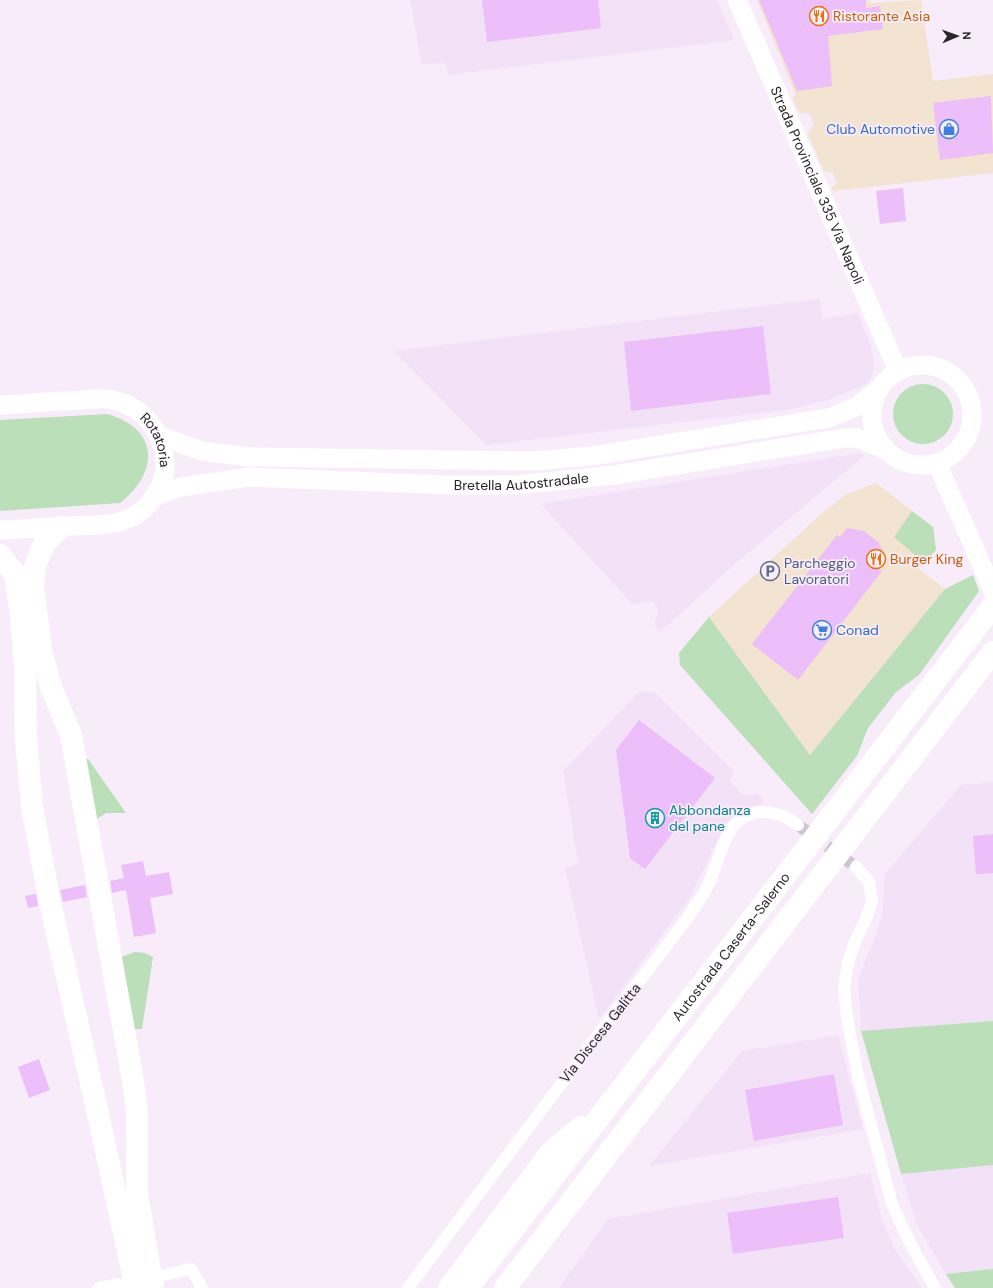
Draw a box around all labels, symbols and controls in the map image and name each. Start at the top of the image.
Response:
restaurant icon: Ristorante Asia [808,5,830,27]
place label: Ristorante Asia [833,7,930,25]
north arrow [937,16,977,56]
text: N [960,31,974,40]
street label: Strada Provinciale 335 Via Napoli [767,84,868,287]
shop icon: Club Automotive [938,118,960,140]
place label: Club Automotive [826,120,935,138]
street label: Rotatoria [136,409,174,468]
street label: Bretella Autostradale [454,469,590,494]
restaurant icon: Burger King [865,548,887,570]
place label: Burger King [890,550,963,568]
place label: Parcheggio Lavoratori [784,554,856,588]
parking icon: Parcheggio Lavoratori [759,560,781,582]
supermarket icon: Conad [811,619,833,641]
place label: Conad [836,621,879,639]
place label: Abbondanza del pane [669,801,751,835]
building icon: Abbondanza del pane [644,807,666,829]
street label: Autostrada Caserta-Salerno [668,869,794,1024]
street label: Via Discesa Galitta [555,980,645,1086]

